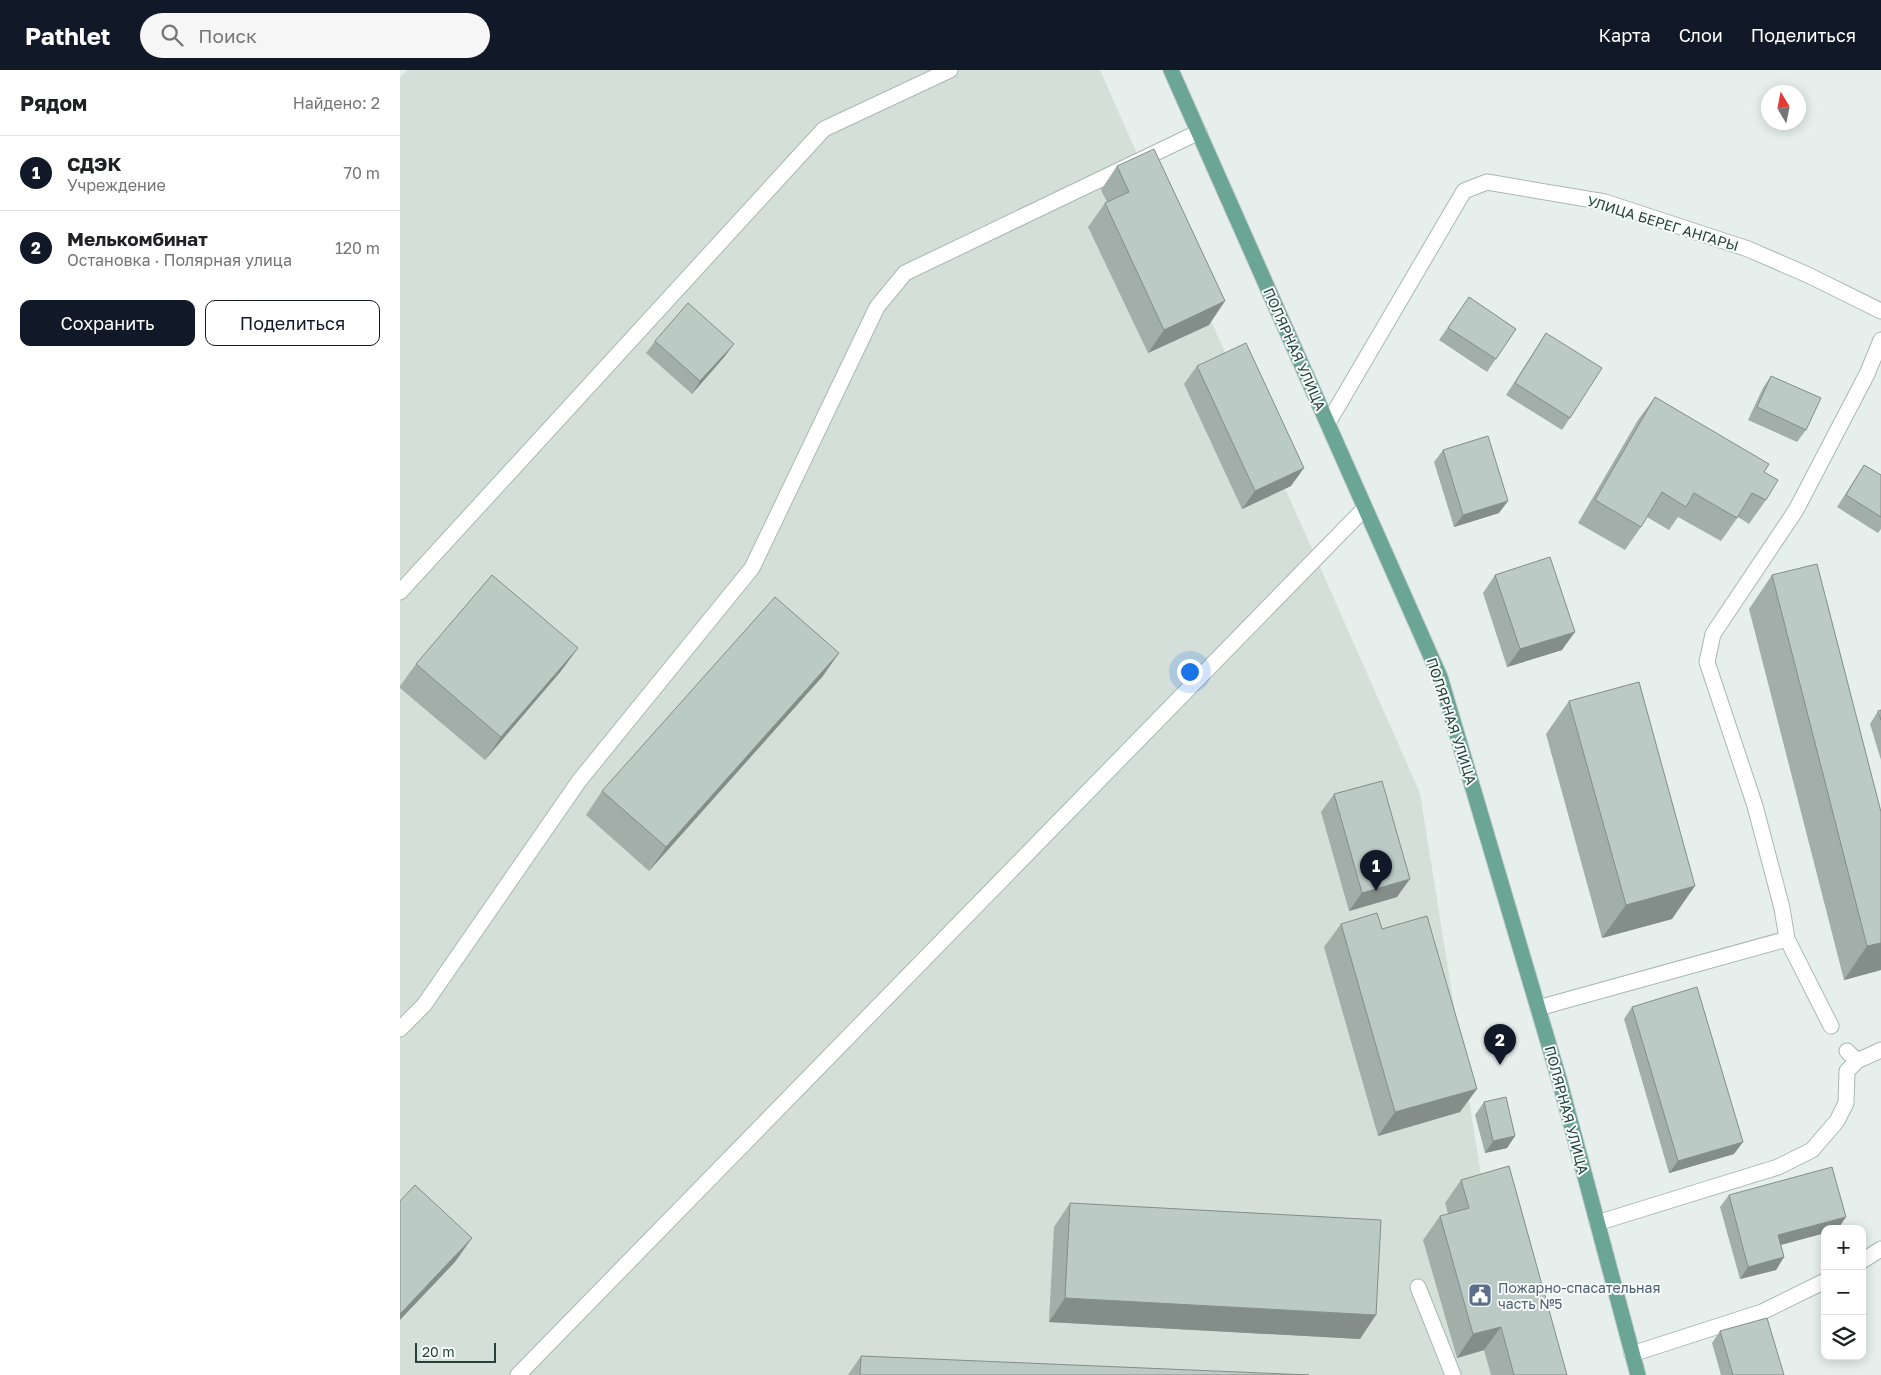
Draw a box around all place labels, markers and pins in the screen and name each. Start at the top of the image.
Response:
pin: 1 [1360,850,1392,891]
pin: 2 [1484,1024,1516,1065]
place label: Пожарно-спасательная часть №5 [1498,1279,1660,1312]
public building icon: Пожарно-спасательная часть №5 [1467,1282,1493,1308]

